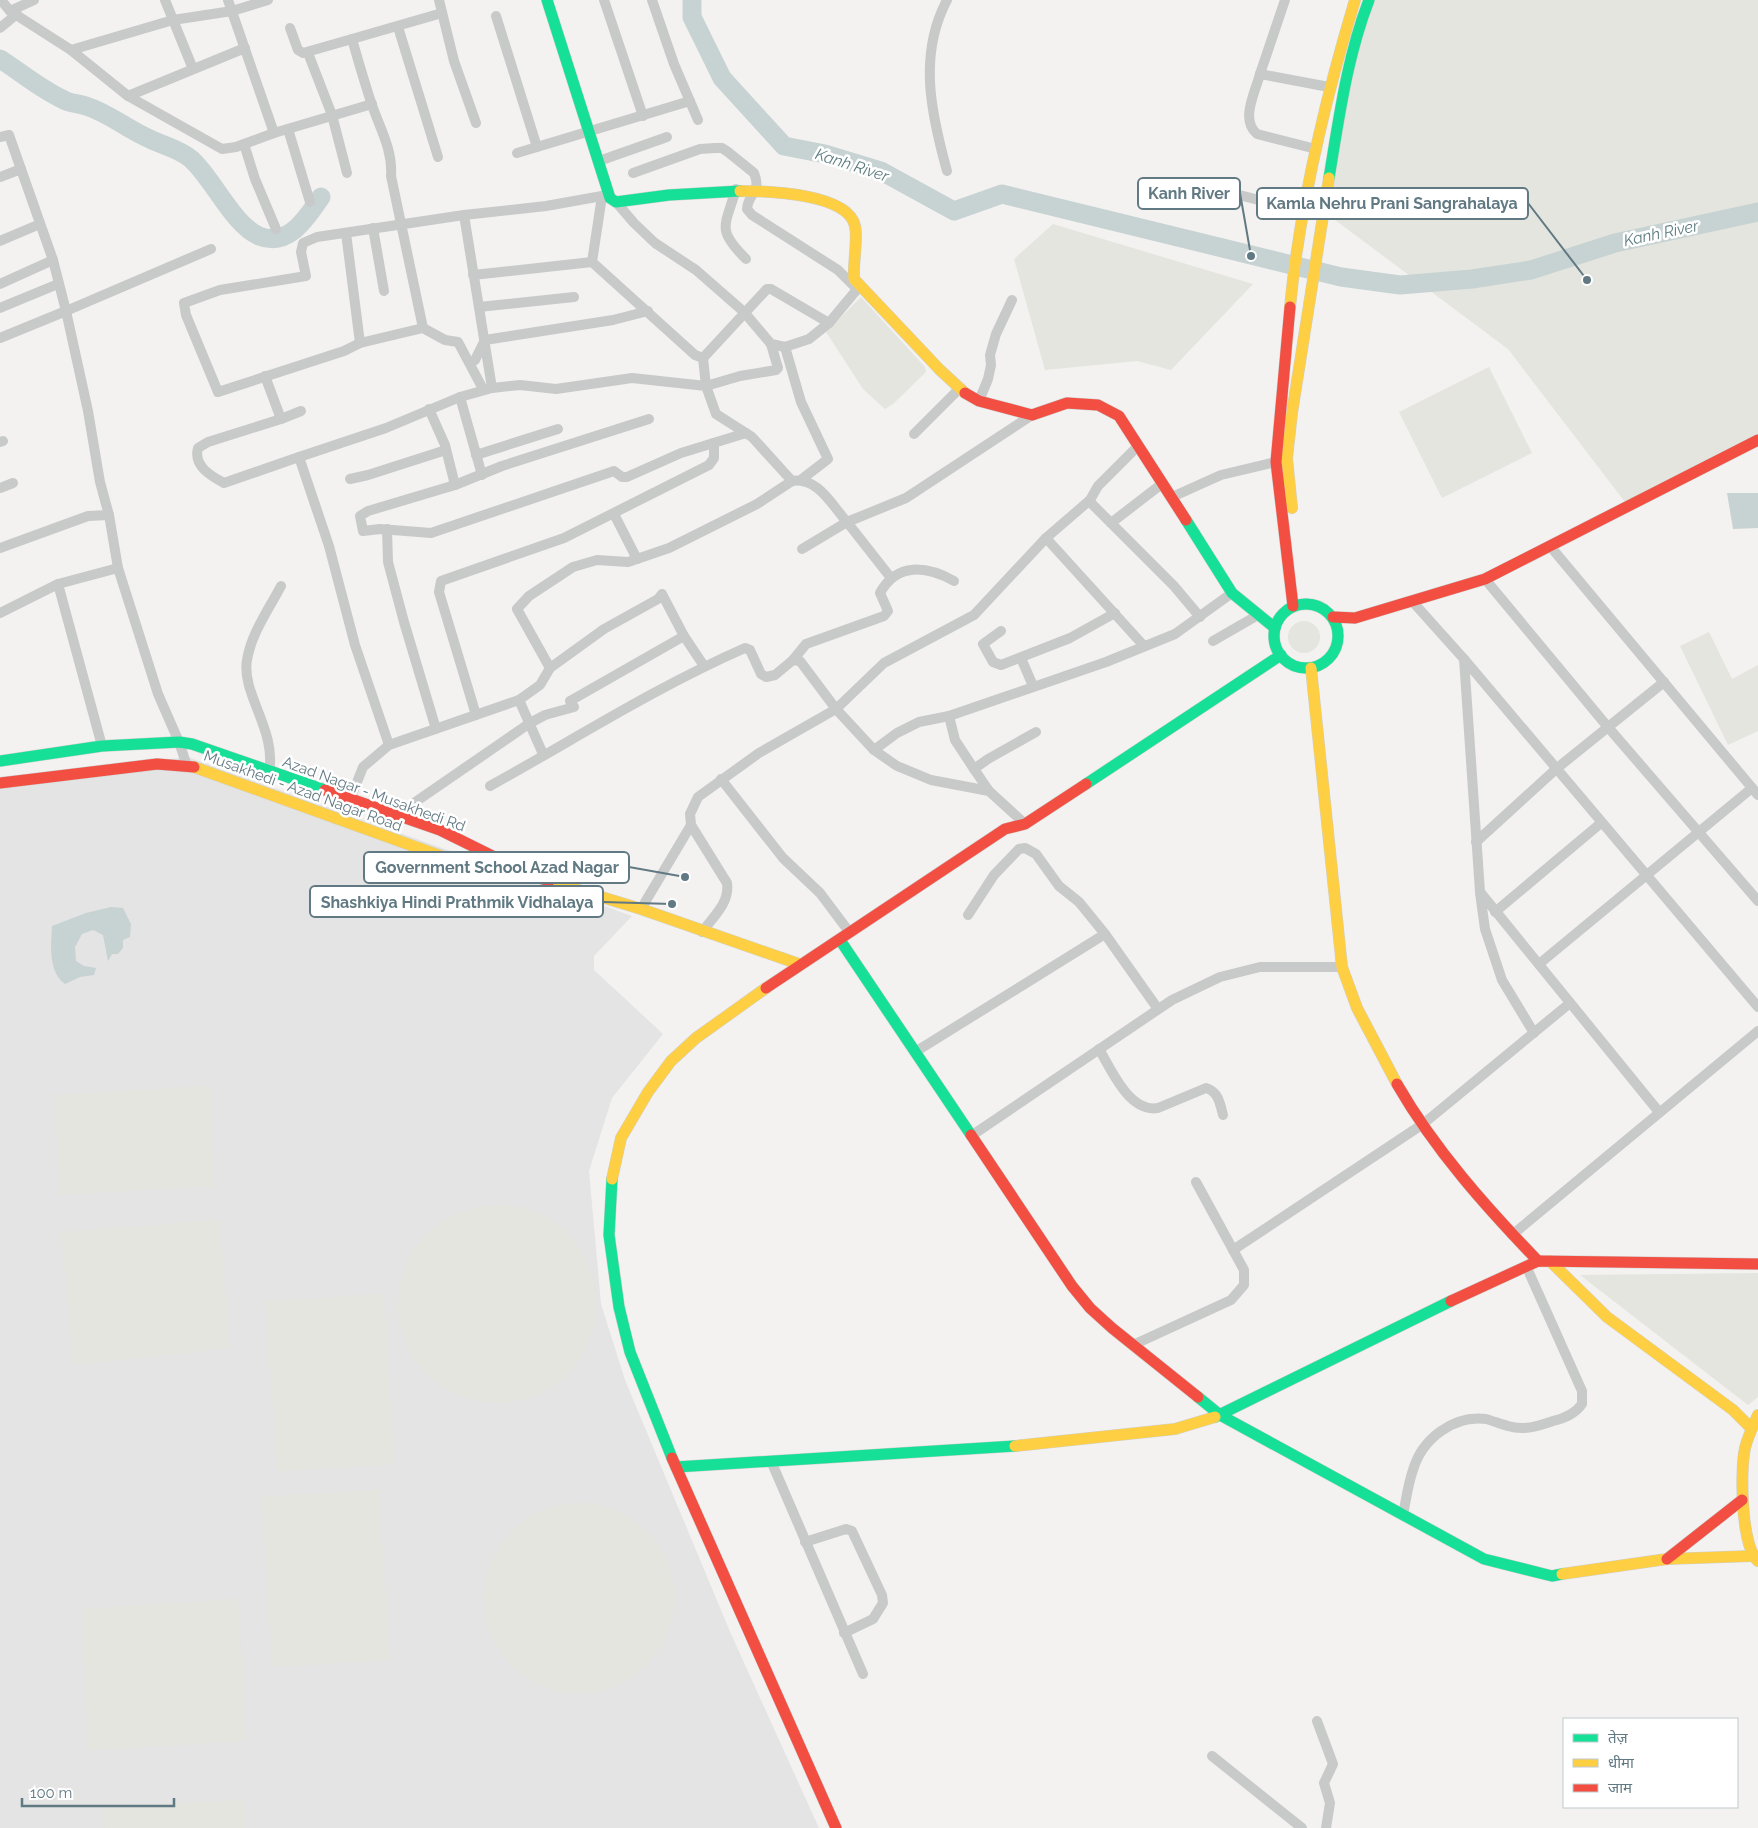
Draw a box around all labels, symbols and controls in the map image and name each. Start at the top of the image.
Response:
water label: Kanh River [813,144,892,186]
callout: Kanh River [1138,178,1240,209]
text: Kanh River [1148,184,1230,203]
callout: Kamla Nehru Prani Sangrahalaya [1257,188,1528,219]
text: Kamla Nehru Prani Sangrahalaya [1266,194,1518,213]
water label: Kanh River [1622,216,1701,250]
street label: Musakhedi - Azad Nagar Road [201,747,405,835]
street label: Azad Nagar - Musakhedi Rd [280,753,468,835]
callout: Government School Azad Nagar [364,852,629,883]
text: Government School Azad Nagar [375,858,619,877]
callout: Shashkiya Hindi Prathmik Vidhalaya [310,886,603,917]
text: Shashkiya Hindi Prathmik Vidhalaya [321,893,593,912]
legend [1563,1718,1738,1808]
text: तेज़ [1608,1729,1629,1747]
text: धीमा [1608,1754,1635,1772]
scale bar [22,1776,175,1808]
text: जाम [1608,1779,1633,1797]
text: 100 m [30,1784,72,1802]

